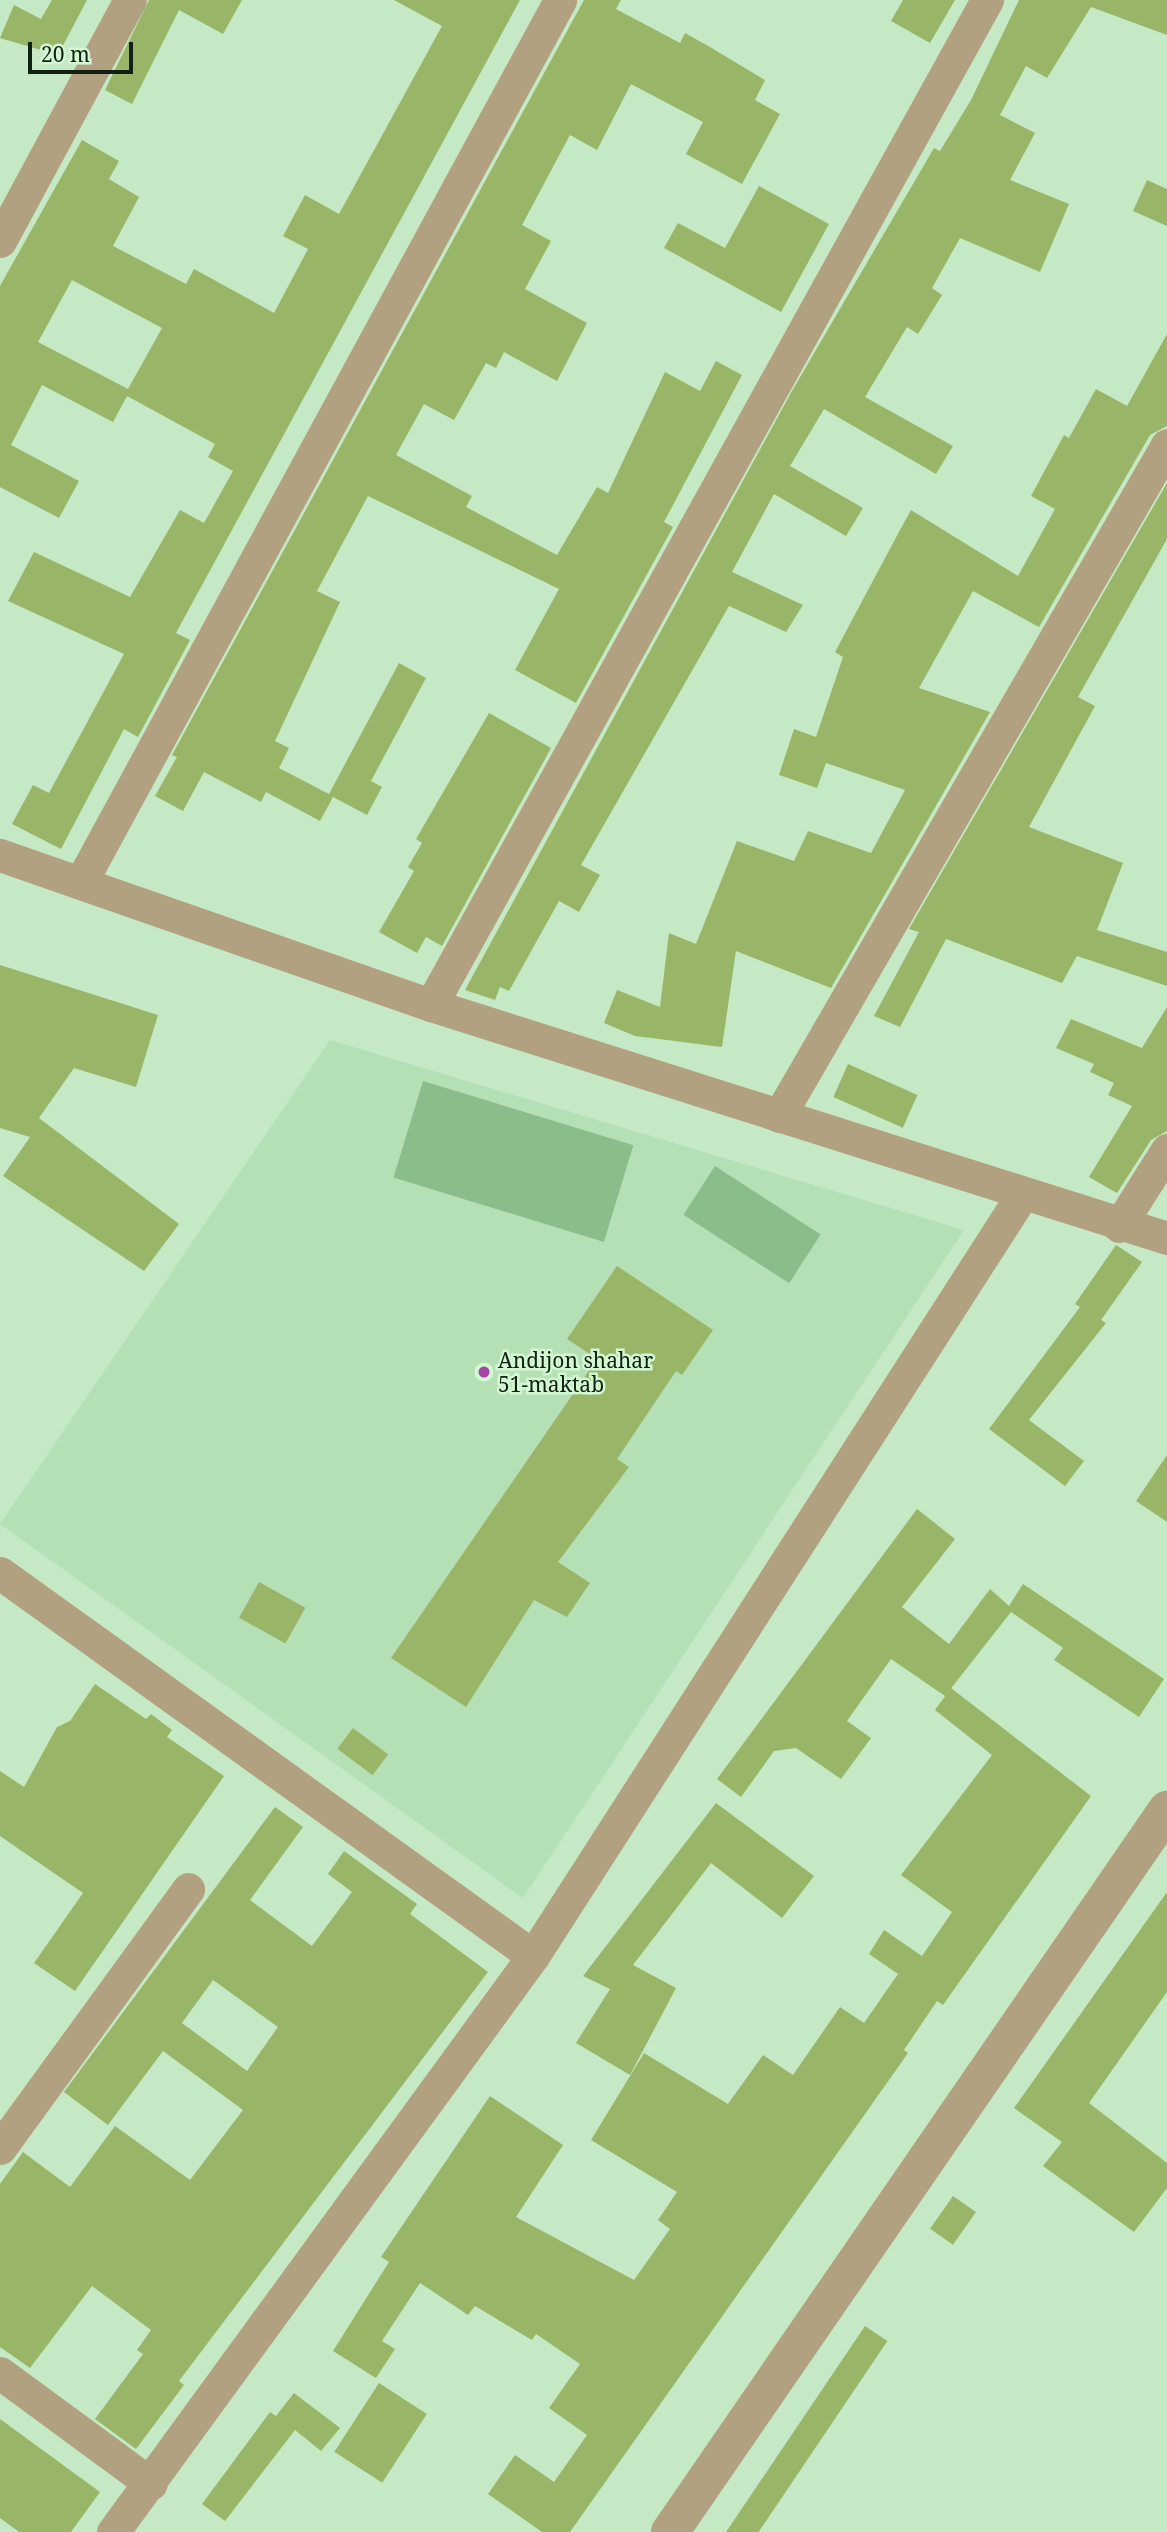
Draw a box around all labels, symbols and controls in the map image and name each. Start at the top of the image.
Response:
scale bar [32,28,136,72]
text: 20 m [41,40,90,68]
place label: Andijon shahar 51-maktab [498,1347,653,1397]
marker: Andijon shahar 51-maktab [476,1364,492,1380]

